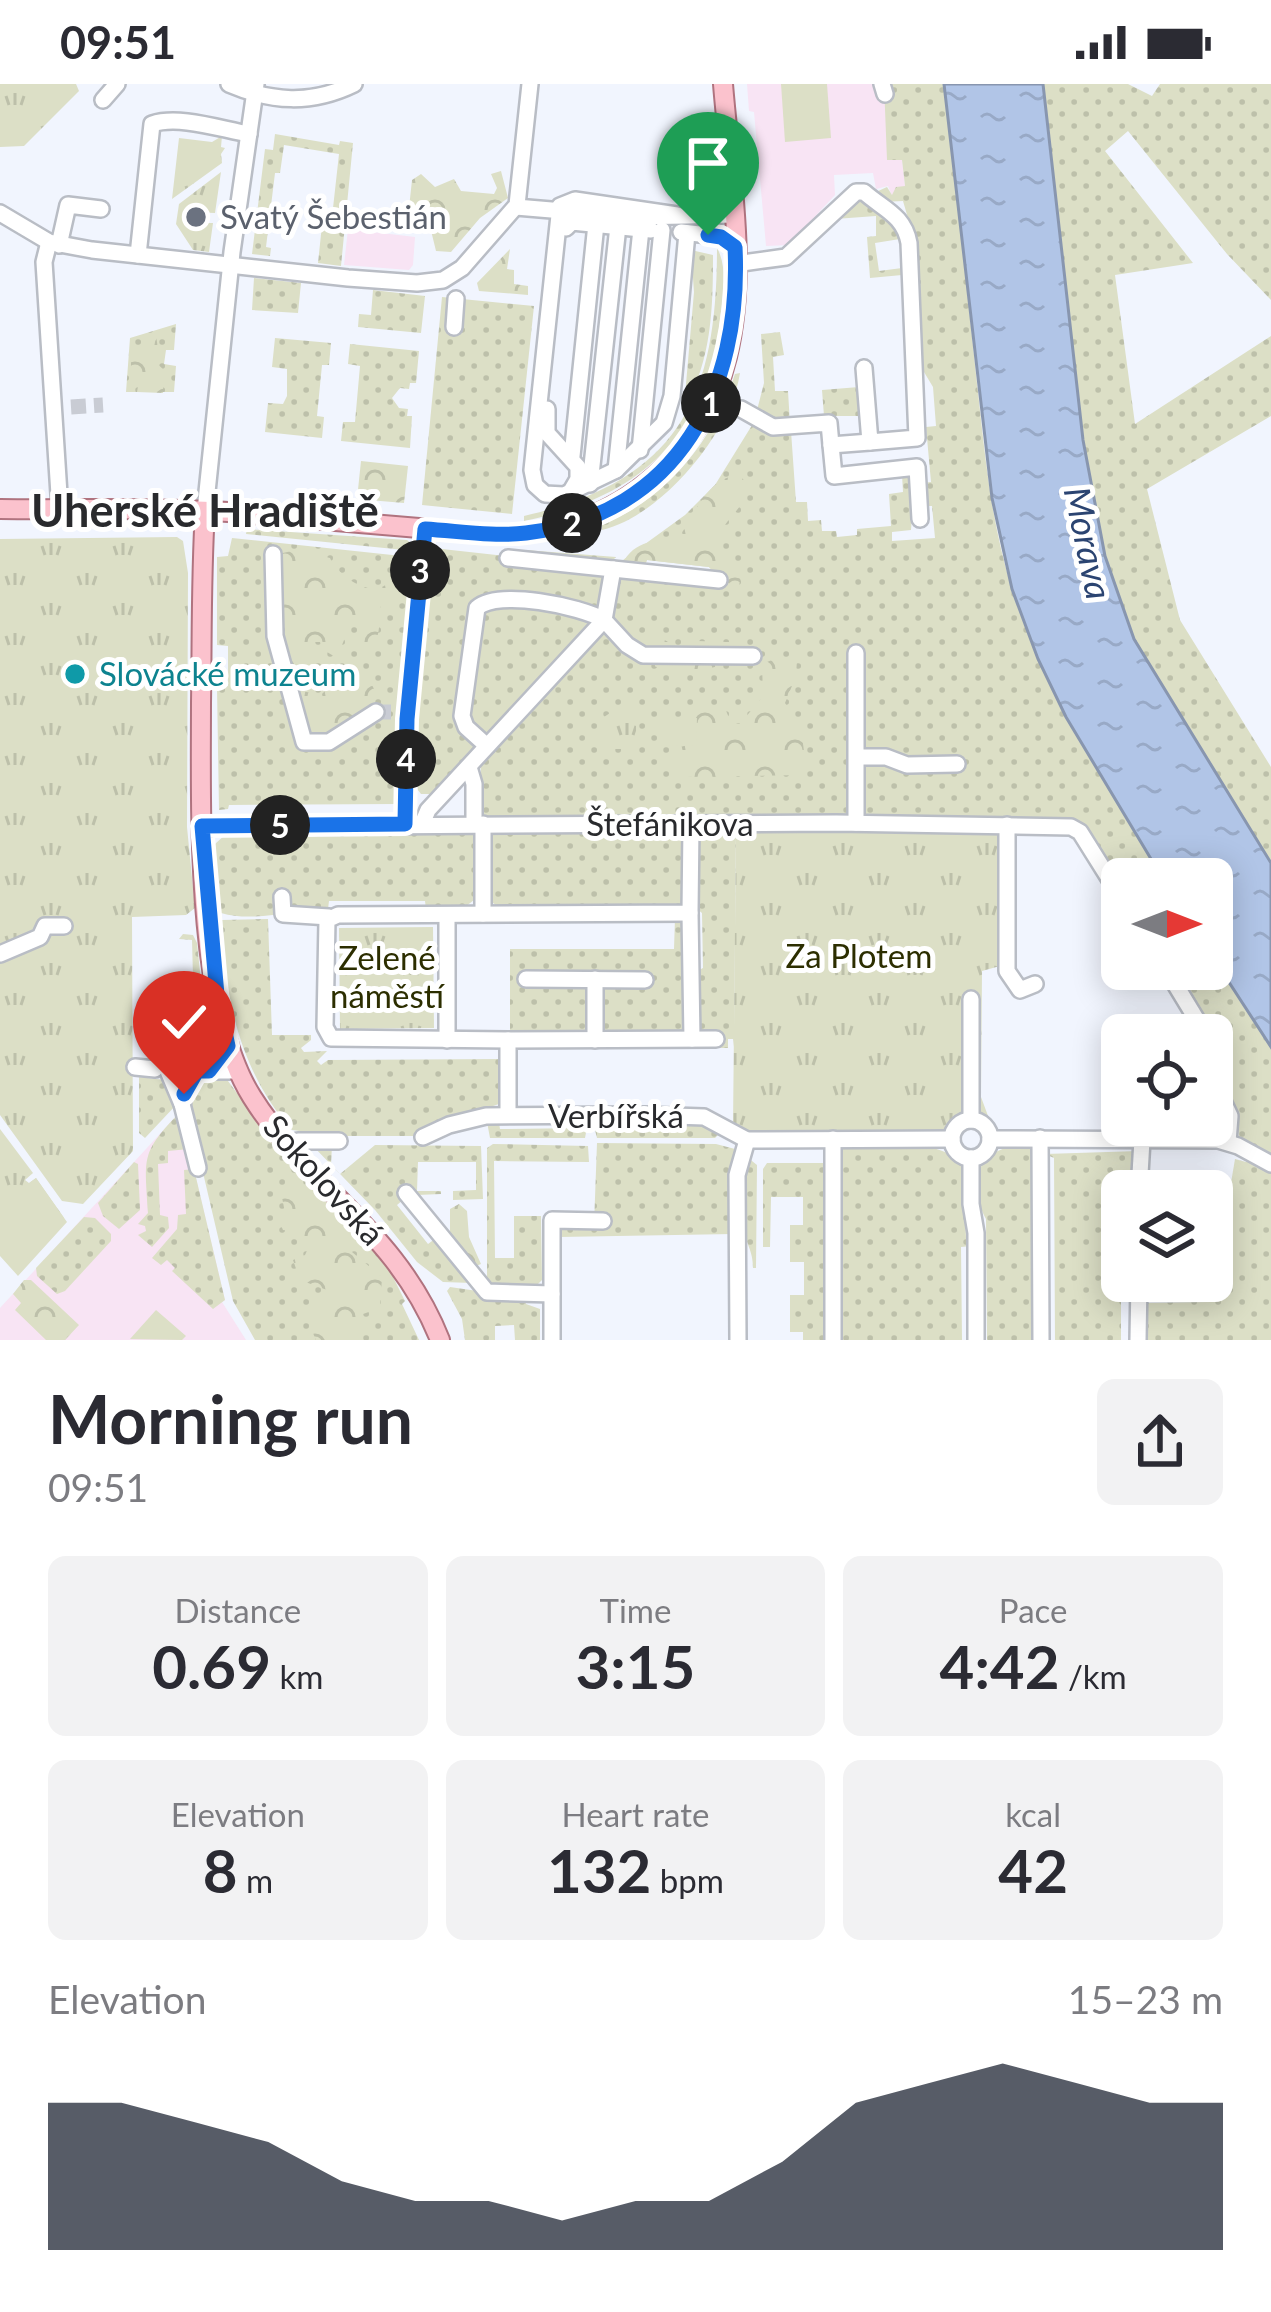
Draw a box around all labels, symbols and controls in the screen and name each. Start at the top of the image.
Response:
text: 09:51 [60,15,176,69]
pin [657,112,759,235]
icon: arrive [675,130,741,196]
place label: Svatý Šebestián [220,196,447,236]
marker: Svatý Šebestián [183,204,209,230]
pin: 1 [681,373,741,433]
text: 1 [701,383,721,423]
water label: Morava [1056,482,1122,603]
district label: Uherské Hradiště [31,483,379,537]
pin: 2 [542,493,602,553]
text: 2 [562,503,582,543]
pin: 3 [390,540,450,600]
text: 3 [410,550,430,590]
place label: Slovácké muzeum [99,653,356,693]
marker: Slovácké muzeum [62,661,88,687]
pin: 4 [376,729,436,789]
text: 4 [396,739,416,779]
pin: 5 [250,795,310,855]
street label: Štefánikova [586,803,754,843]
text: 5 [270,805,290,845]
north arrow [1101,858,1233,990]
map controls [1101,858,1233,1302]
park label: Za Plotem [786,935,932,975]
park label: Zelené náměstí [330,937,446,1015]
pin [133,971,235,1094]
icon: check [151,989,217,1055]
button: locate [1101,1014,1233,1146]
street label: Verbířská [548,1095,684,1135]
street label: Sokolovská [256,1106,394,1253]
button: layers [1101,1170,1233,1302]
text: Morning run [48,1379,413,1458]
button: share [1097,1379,1223,1505]
text: 09:51 [48,1464,148,1510]
text: Distance [175,1590,301,1630]
text: Time [600,1590,671,1630]
text: Pace [999,1590,1067,1630]
text: 0.69 [152,1630,271,1702]
text: 3:15 [576,1630,695,1702]
text: 4:42 [940,1630,1059,1702]
text: km [271,1656,323,1696]
text: /km [1059,1656,1127,1696]
text: Elevation [171,1794,305,1834]
text: Heart rate [562,1794,709,1834]
text: kcal [1005,1794,1061,1834]
text: 8 [203,1834,237,1906]
text: 132 [547,1834,651,1906]
text: 42 [998,1834,1068,1906]
text: m [237,1860,273,1900]
text: bpm [651,1860,724,1900]
text: Elevation [48,1976,206,2022]
text: 15–23 m [1068,1976,1223,2022]

